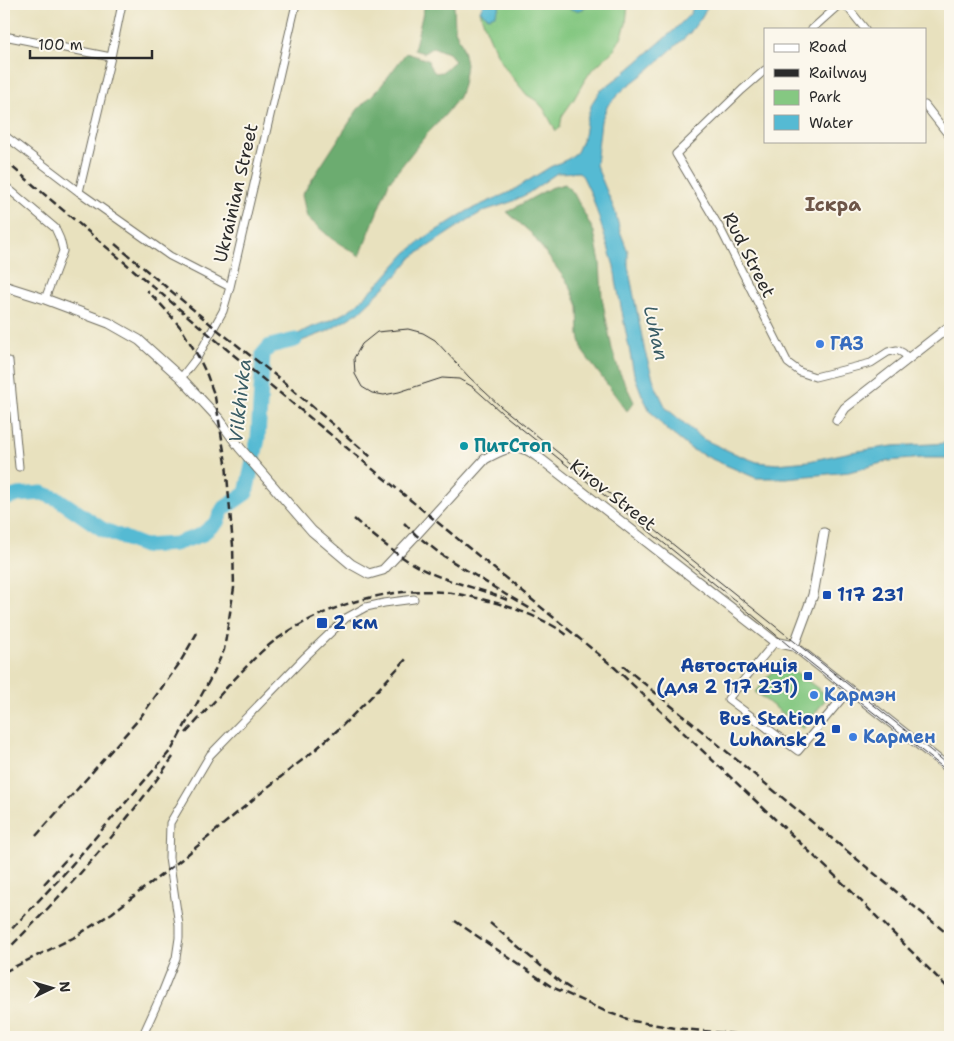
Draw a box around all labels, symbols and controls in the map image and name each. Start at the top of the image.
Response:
scale bar [30,28,152,60]
legend [764,28,926,142]
text: 100 m [38,35,83,55]
text: Road [809,37,847,57]
text: Railway [809,63,867,83]
text: Park [809,87,841,107]
text: Water [809,113,853,133]
street label: Ukrainian Street [208,121,264,265]
district label: Іскра [805,192,861,217]
street label: Rud Street [717,208,781,302]
water label: Luhan [638,303,674,363]
place label: ГАЗ [830,332,864,356]
marker: ГАЗ [814,338,826,350]
water label: Vilkhivka [223,358,257,444]
place label: ПитСтоп [474,434,552,458]
marker: ПитСтоп [458,440,470,452]
street label: Kirov Street [565,454,661,536]
place label: 117 231 [837,583,904,607]
marker: 117 231 [821,589,833,601]
place label: 2 км [333,611,378,635]
marker: 2 км [315,616,329,630]
place label: Автостанція (для 2 117 231) [656,654,798,699]
marker: Автостанція (для 2 117 231) [802,670,814,682]
place label: Кармэн [824,683,896,707]
marker: Кармэн [808,689,820,701]
place label: Bus Station Luhansk 2 [719,707,826,752]
marker: Bus Station Luhansk 2 [830,723,842,735]
place label: Кармен [863,725,936,749]
marker: Кармен [847,731,859,743]
north arrow [28,964,78,1014]
text: N [56,981,74,993]

